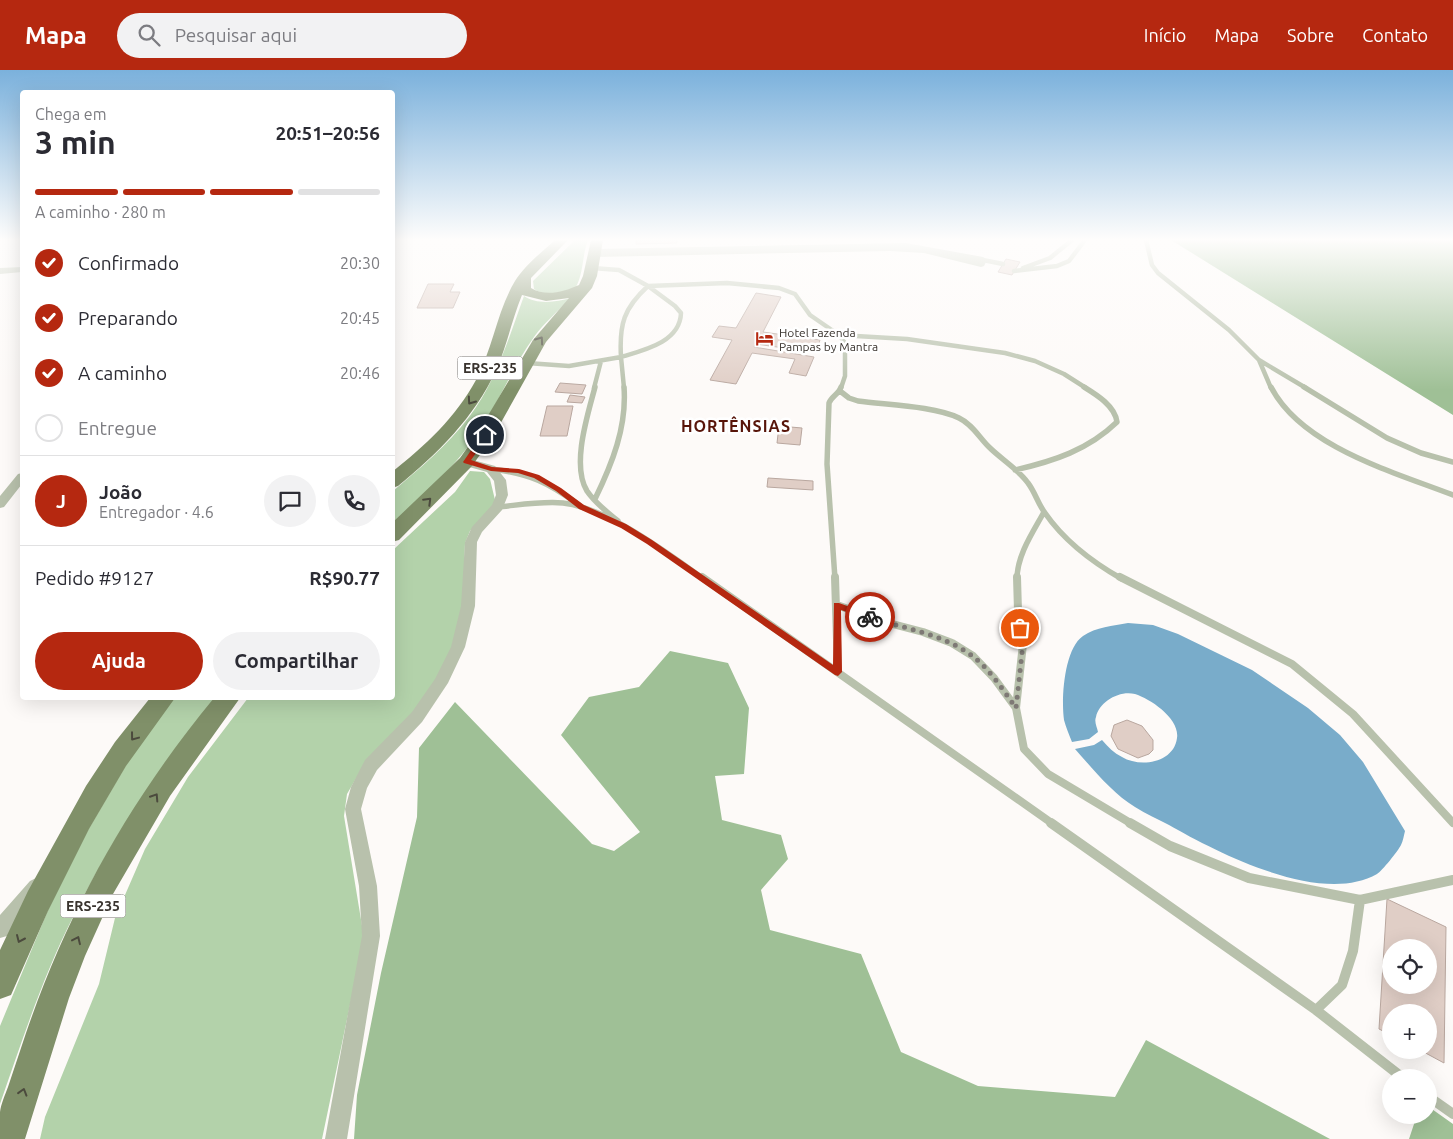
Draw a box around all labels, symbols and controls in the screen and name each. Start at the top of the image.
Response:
search box [117,13,467,58]
icon: search [135,21,163,49]
text: Mapa [25,22,87,49]
text: Pesquisar aqui [175,24,297,46]
text: Início [1144,25,1186,45]
text: Mapa [1214,25,1259,45]
text: Sobre [1287,25,1334,45]
text: Contato [1362,25,1428,45]
text: Chega em [35,105,107,123]
text: 20:51–20:56 [275,122,380,144]
text: 3 min [35,124,116,160]
text: A caminho · 280 m [35,203,166,221]
icon: check [35,249,63,277]
text: Confirmado [78,252,179,274]
text: 20:30 [340,254,380,272]
icon: check [35,304,63,332]
text: Preparando [78,307,178,329]
text: 20:45 [340,309,380,327]
place label: Hotel Fazenda Pampas by Mantra [779,326,878,353]
hotel icon: Hotel Fazenda Pampas by Mantra [755,329,775,349]
one-way arrow [534,337,543,346]
road number: ERS-235 [458,356,522,380]
icon: check [35,359,63,387]
text: A caminho [78,362,167,384]
text: 20:46 [340,364,380,382]
one-way arrow [468,395,477,405]
pin [464,414,506,456]
district label: HORTÊNSIAS [681,415,791,435]
text: Entregue [78,417,157,439]
icon: home [471,421,499,449]
button: chat [264,475,316,527]
button: phone [328,475,380,527]
text: João [99,481,142,503]
text: J [56,490,66,512]
one-way arrow [422,498,431,507]
text: Entregador · 4.6 [99,503,214,521]
text: Pedido #9127 [35,567,154,589]
text: R$90.77 [309,567,380,589]
courier [845,592,895,642]
icon: bike [856,603,884,631]
pin [999,607,1041,649]
icon: bag [1006,614,1034,642]
button: Ajuda [35,632,203,690]
button: Compartilhar [213,632,380,690]
one-way arrow [131,731,140,741]
one-way arrow [149,793,158,803]
road number: ERS-235 [61,894,126,918]
one-way arrow [16,934,27,943]
one-way arrow [71,936,81,945]
map controls [1382,939,1437,1124]
button: locate [1382,939,1437,994]
button: + [1382,1004,1437,1059]
button: − [1382,1069,1437,1124]
one-way arrow [17,1089,27,1097]

